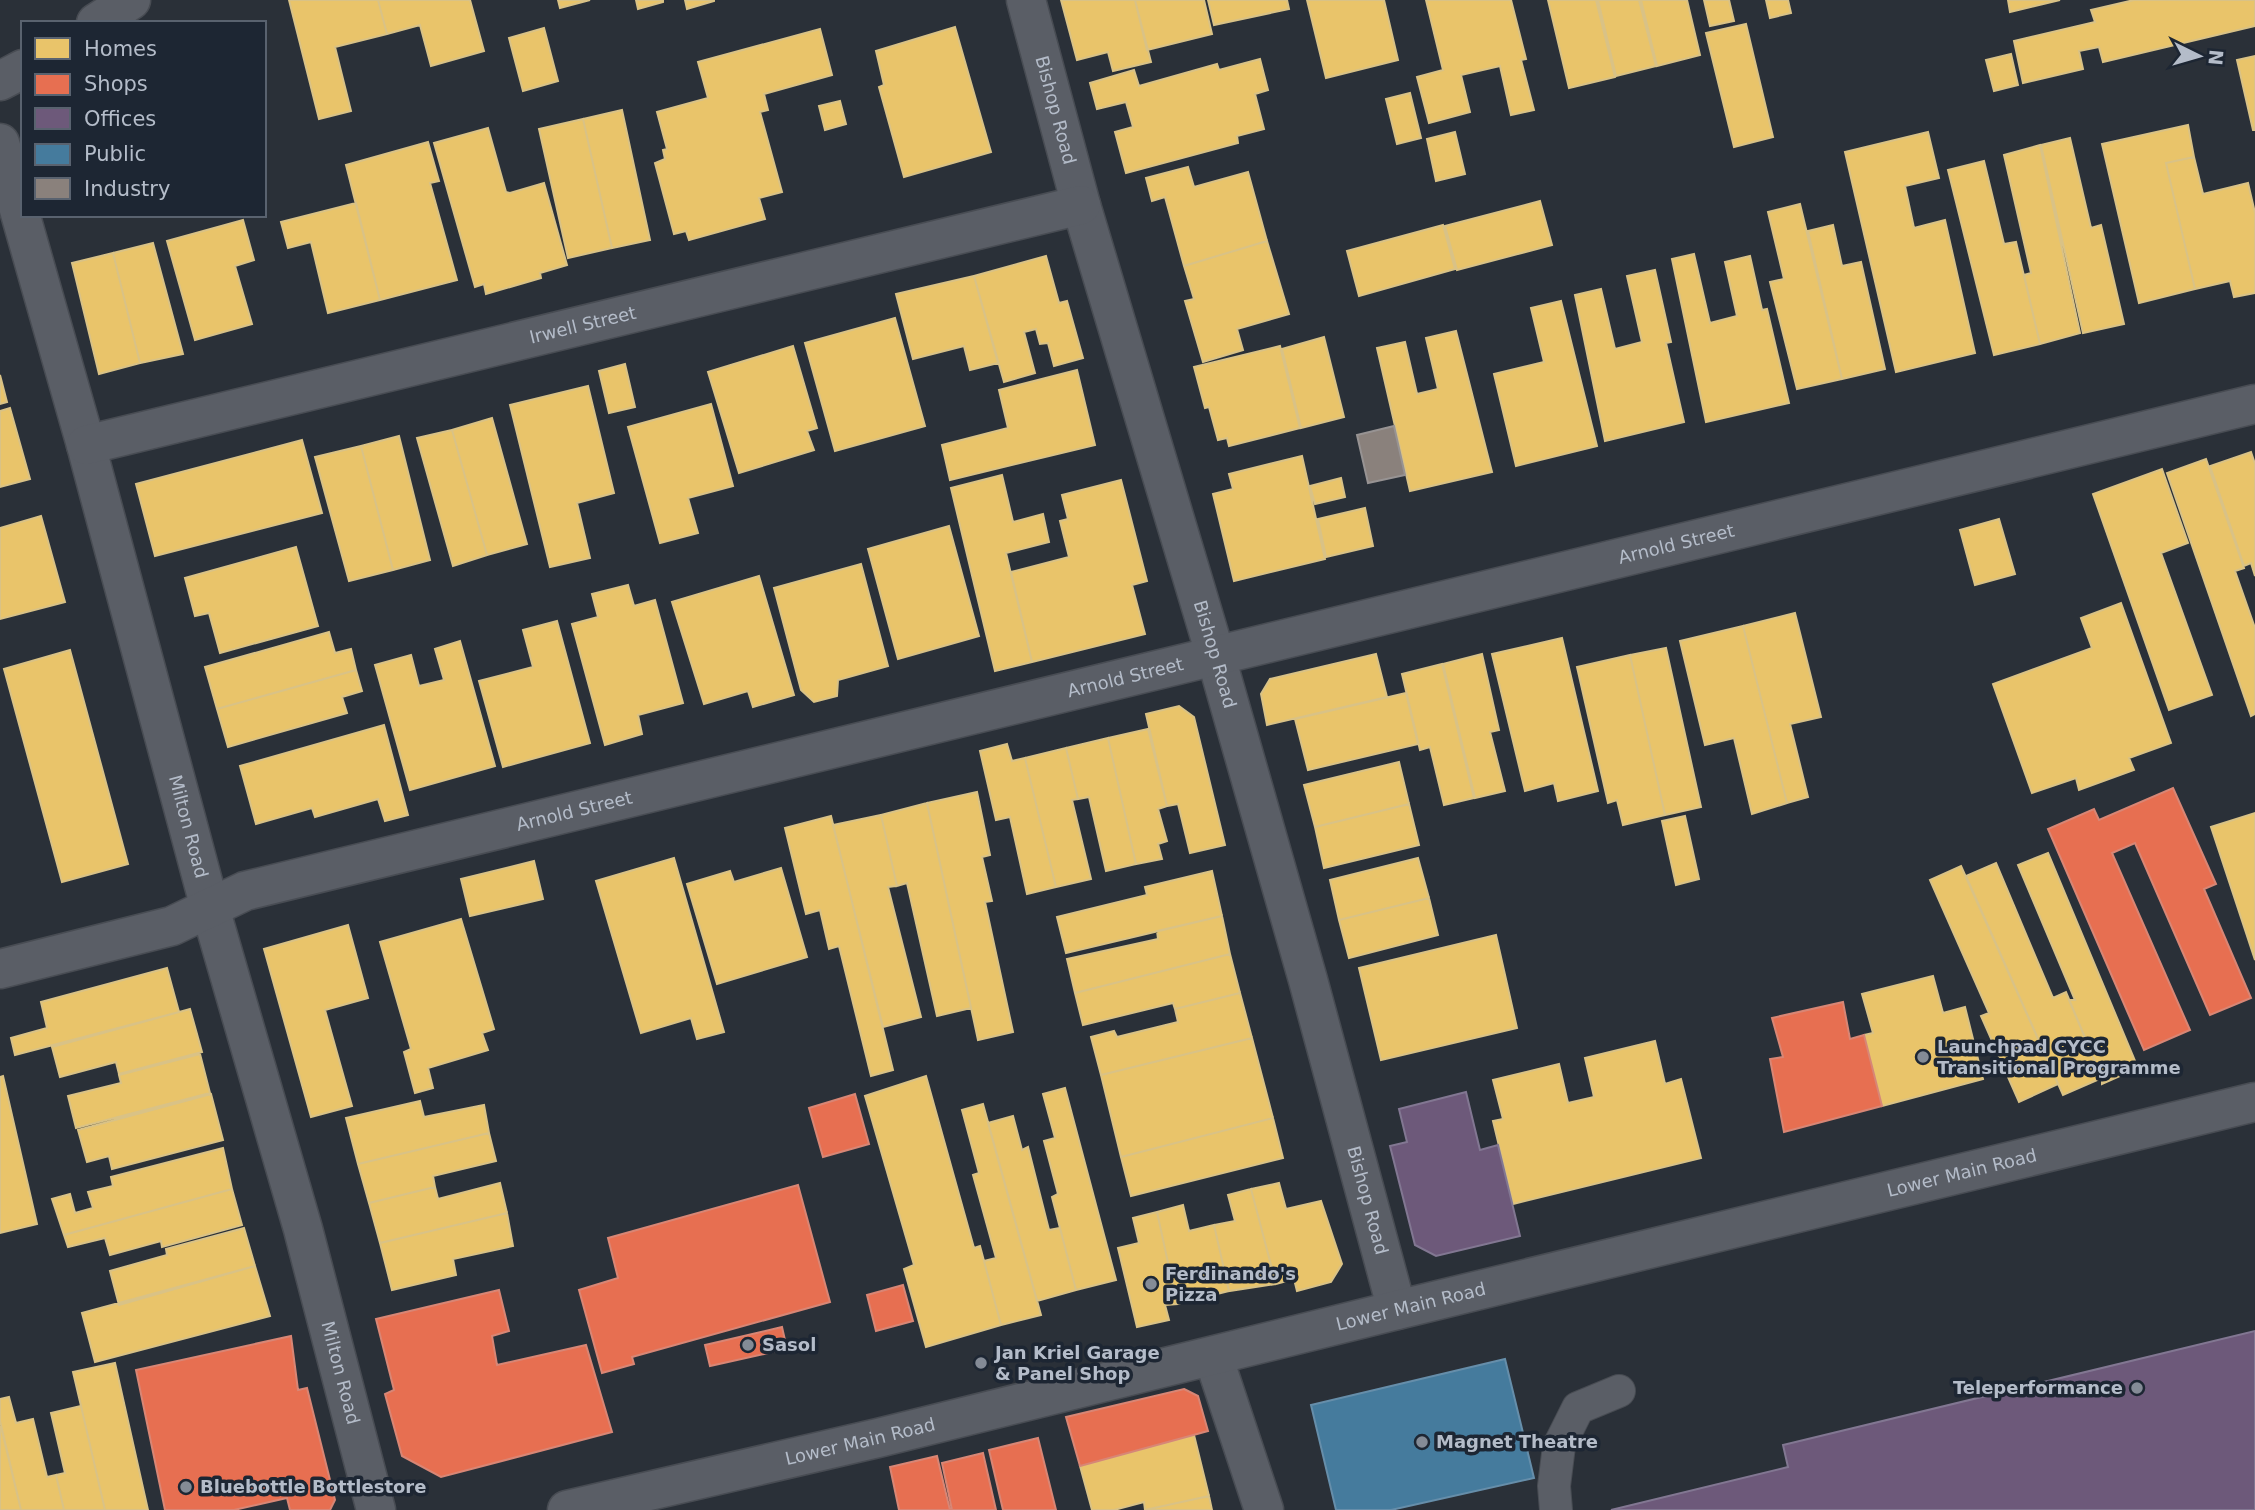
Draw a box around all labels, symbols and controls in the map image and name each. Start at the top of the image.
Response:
legend [21,21,266,217]
north arrow [2164,21,2234,91]
text: Homes [84,37,157,61]
text: N [2204,49,2228,66]
street label: Bishop Road [1031,53,1081,167]
text: Shops [84,72,148,96]
text: Offices [84,107,156,131]
text: Public [84,142,146,166]
text: Industry [84,177,170,201]
street label: Irwell Street [527,302,638,348]
street label: Arnold Street [1616,520,1736,568]
street label: Bishop Road [1190,598,1241,711]
street label: Arnold Street [1065,653,1185,701]
street label: Milton Road [165,773,213,880]
street label: Arnold Street [514,787,634,835]
place label: Launchpad CYCC Transitional Programme [1937,1036,2181,1078]
marker: Launchpad CYCC Transitional Programme [1915,1049,1931,1065]
street label: Bishop Road [1343,1144,1393,1257]
street label: Lower Main Road [1885,1144,2039,1201]
place label: Ferdinando's Pizza [1165,1263,1296,1305]
marker: Ferdinando's Pizza [1143,1276,1159,1292]
street label: Lower Main Road [1334,1278,1488,1335]
street label: Milton Road [317,1319,364,1427]
place label: Sasol [762,1334,816,1355]
marker: Sasol [740,1337,756,1353]
place label: Jan Kriel Garage & Panel Shop [993,1342,1160,1384]
marker: Jan Kriel Garage & Panel Shop [973,1355,989,1371]
place label: Teleperformance [1953,1377,2123,1398]
marker: Teleperformance [2129,1380,2145,1396]
street label: Lower Main Road [783,1413,937,1469]
place label: Magnet Theatre [1436,1431,1598,1452]
marker: Magnet Theatre [1414,1434,1430,1450]
place label: Bluebottle Bottlestore [200,1476,426,1497]
marker: Bluebottle Bottlestore [178,1479,194,1495]

